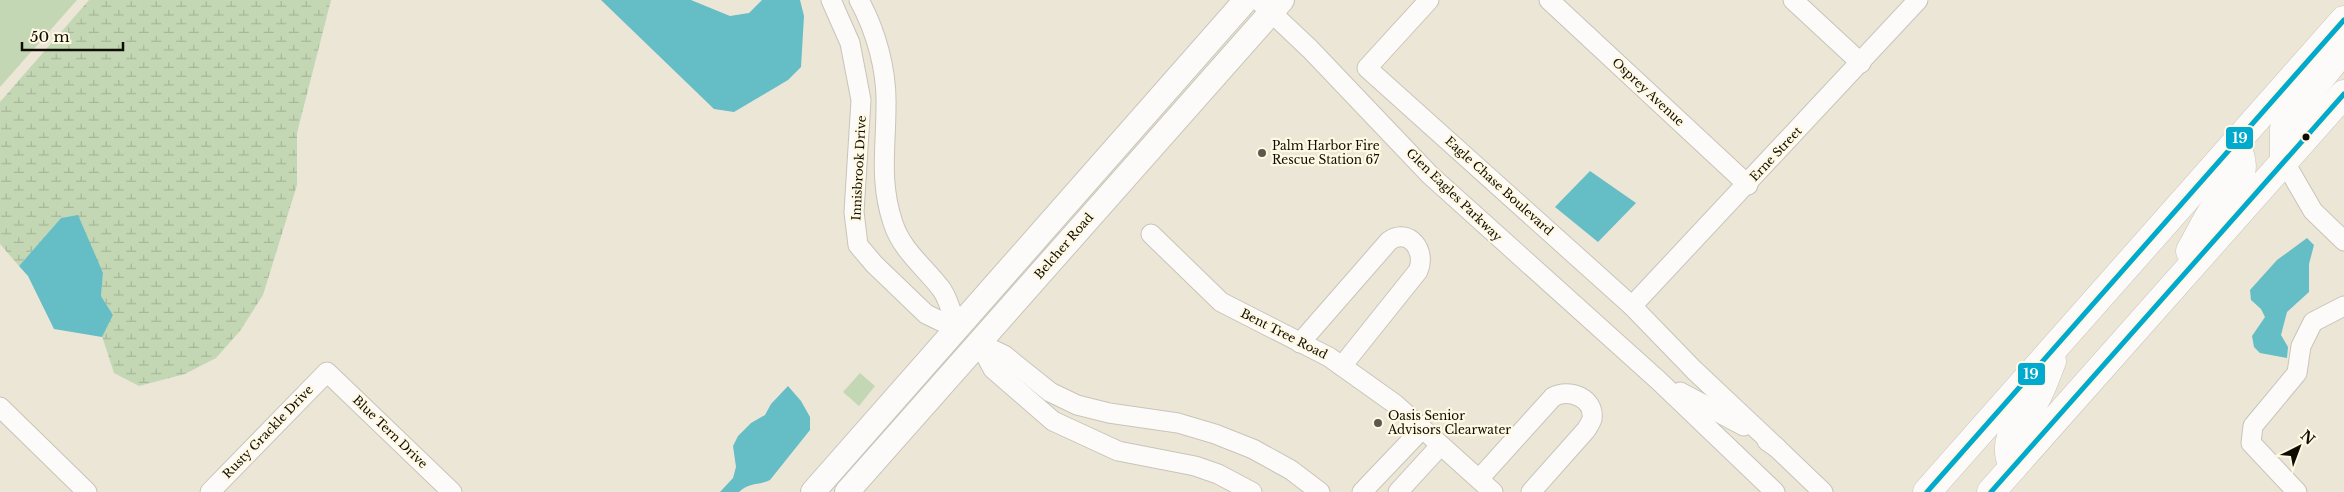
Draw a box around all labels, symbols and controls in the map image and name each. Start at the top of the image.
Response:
scale bar [22,20,124,52]
text: 50 m [30,27,70,46]
street label: Osprey Avenue [1609,54,1688,129]
street label: Innisbrook Drive [848,115,869,221]
street label: Erne Street [1747,123,1805,184]
line badge: 19 [2225,126,2254,150]
text: 19 [2232,129,2248,147]
unlabelled marker [2301,132,2311,142]
street label: Eagle Chase Boulevard [1442,133,1557,238]
place label: Palm Harbor Fire Rescue Station 67 [1272,138,1380,167]
street label: Glen Eagles Parkway [1403,145,1506,244]
marker: Palm Harbor Fire Rescue Station 67 [1256,147,1268,159]
street label: Belcher Road [1031,210,1096,282]
street label: Bent Tree Road [1238,305,1330,362]
line badge: 19 [2017,362,2046,386]
text: 19 [2023,365,2039,383]
street label: Rusty Grackle Drive [219,382,316,481]
street label: Blue Tern Drive [350,392,431,471]
place label: Oasis Senior Advisors Clearwater [1387,408,1511,437]
marker: Oasis Senior Advisors Clearwater [1372,417,1384,429]
north arrow [2274,422,2324,472]
text: N [2297,426,2319,448]

